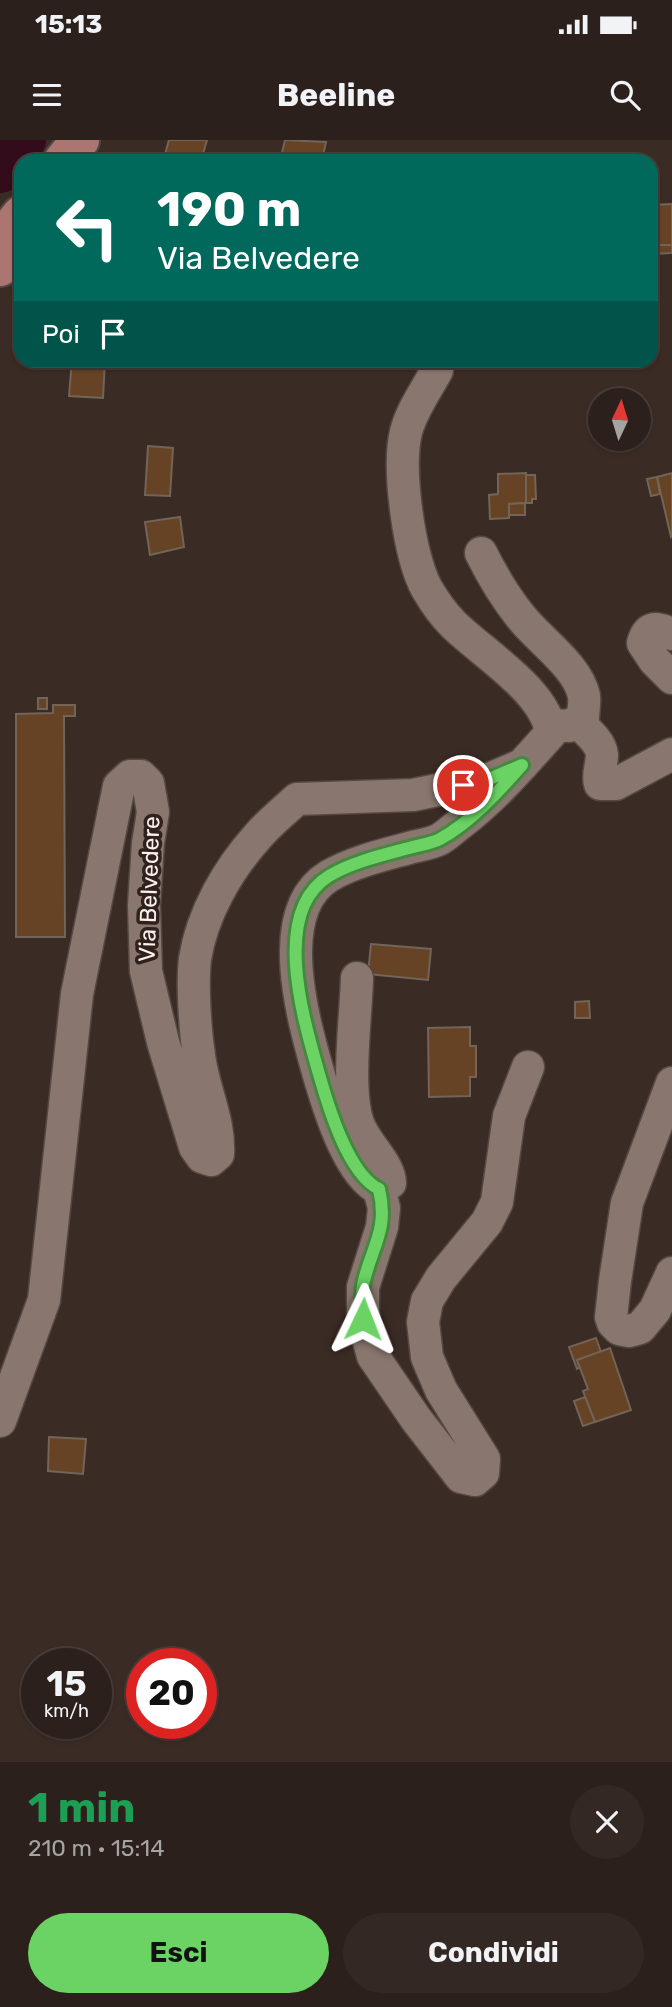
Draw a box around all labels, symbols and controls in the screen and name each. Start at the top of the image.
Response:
text: 15:13 [35,9,102,40]
icon: menu [28,76,66,114]
text: Beeline [277,76,395,114]
icon: search [606,76,644,114]
text: 190 m [157,180,301,238]
icon: left [42,182,133,273]
text: Via Belvedere [157,239,360,277]
icon: arrive [94,315,132,353]
text: Poi [42,319,80,350]
north arrow [588,388,651,452]
map controls [588,388,651,451]
pin [433,755,493,815]
icon: arrive [444,766,482,804]
street label: Via Belvedere [132,816,166,962]
position arrow [326,1282,400,1356]
speed limit sign: 20 [126,1648,217,1739]
text: 15 [46,1663,87,1705]
text: km/h [44,1700,89,1722]
text: 1 min [28,1783,135,1833]
button: close [570,1785,644,1859]
text: 210 m · 15:14 [28,1834,164,1862]
button: Esci [28,1913,329,1993]
button: Condividi [343,1913,644,1993]

